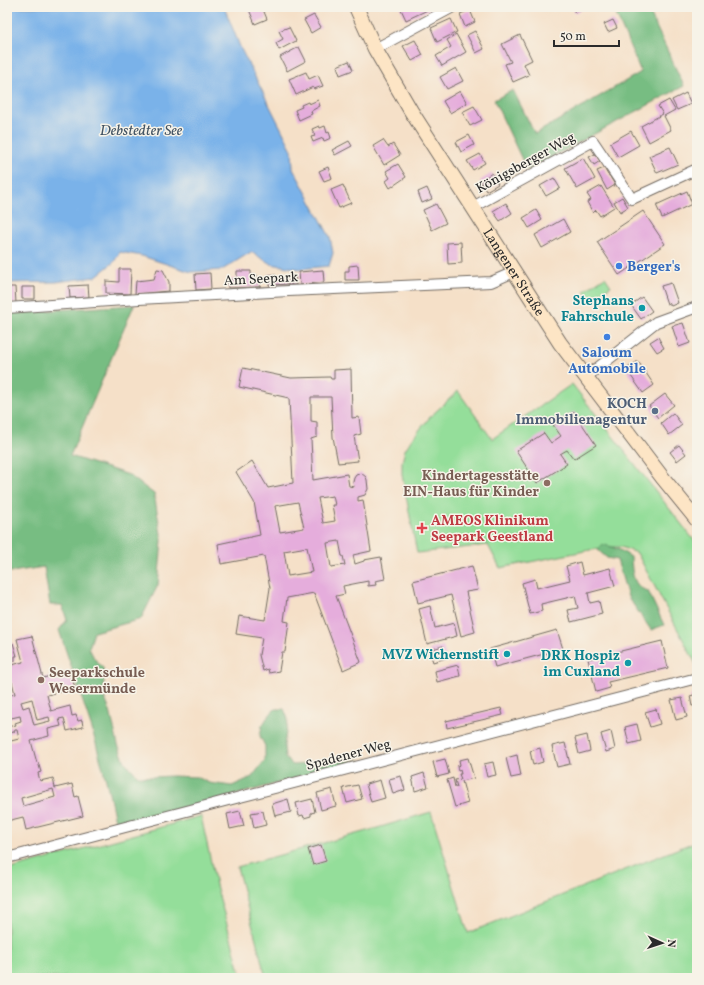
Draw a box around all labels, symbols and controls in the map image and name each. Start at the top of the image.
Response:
scale bar [554,22,619,48]
text: 50 m [560,29,586,45]
water label: Debstedter See [100,121,183,142]
street label: Königsberger Weg [473,128,579,199]
street label: Langener Straße [478,225,549,321]
place label: Berger's [627,258,681,277]
marker: Berger's [614,261,624,271]
street label: Am Seepark [223,268,299,291]
place label: Stephans Fahrschule [561,292,634,327]
marker: Stephans Fahrschule [637,303,647,313]
marker: Saloum Automobile [602,332,612,342]
place label: Saloum Automobile [568,344,646,379]
place label: KOCH Immobilienagentur [516,395,647,430]
marker: KOCH Immobilienagentur [650,406,660,416]
place label: Kindertagesstätte EIN-Haus für Kinder [403,467,539,502]
marker: Kindertagesstätte EIN-Haus für Kinder [542,478,552,488]
place label: AMEOS Klinikum Seepark Geestland [431,512,554,547]
marker: AMEOS Klinikum Seepark Geestland [416,522,428,534]
place label: MVZ Wichernstift [382,646,499,665]
place label: DRK Hospiz im Cuxland [541,647,620,682]
marker: MVZ Wichernstift [502,649,512,659]
marker: DRK Hospiz im Cuxland [623,658,633,668]
place label: Seeparkschule Wesermünde [49,664,145,699]
marker: Seeparkschule Wesermünde [36,675,46,685]
street label: Spadener Weg [304,735,393,776]
north arrow [642,923,682,963]
text: N [663,939,678,948]

